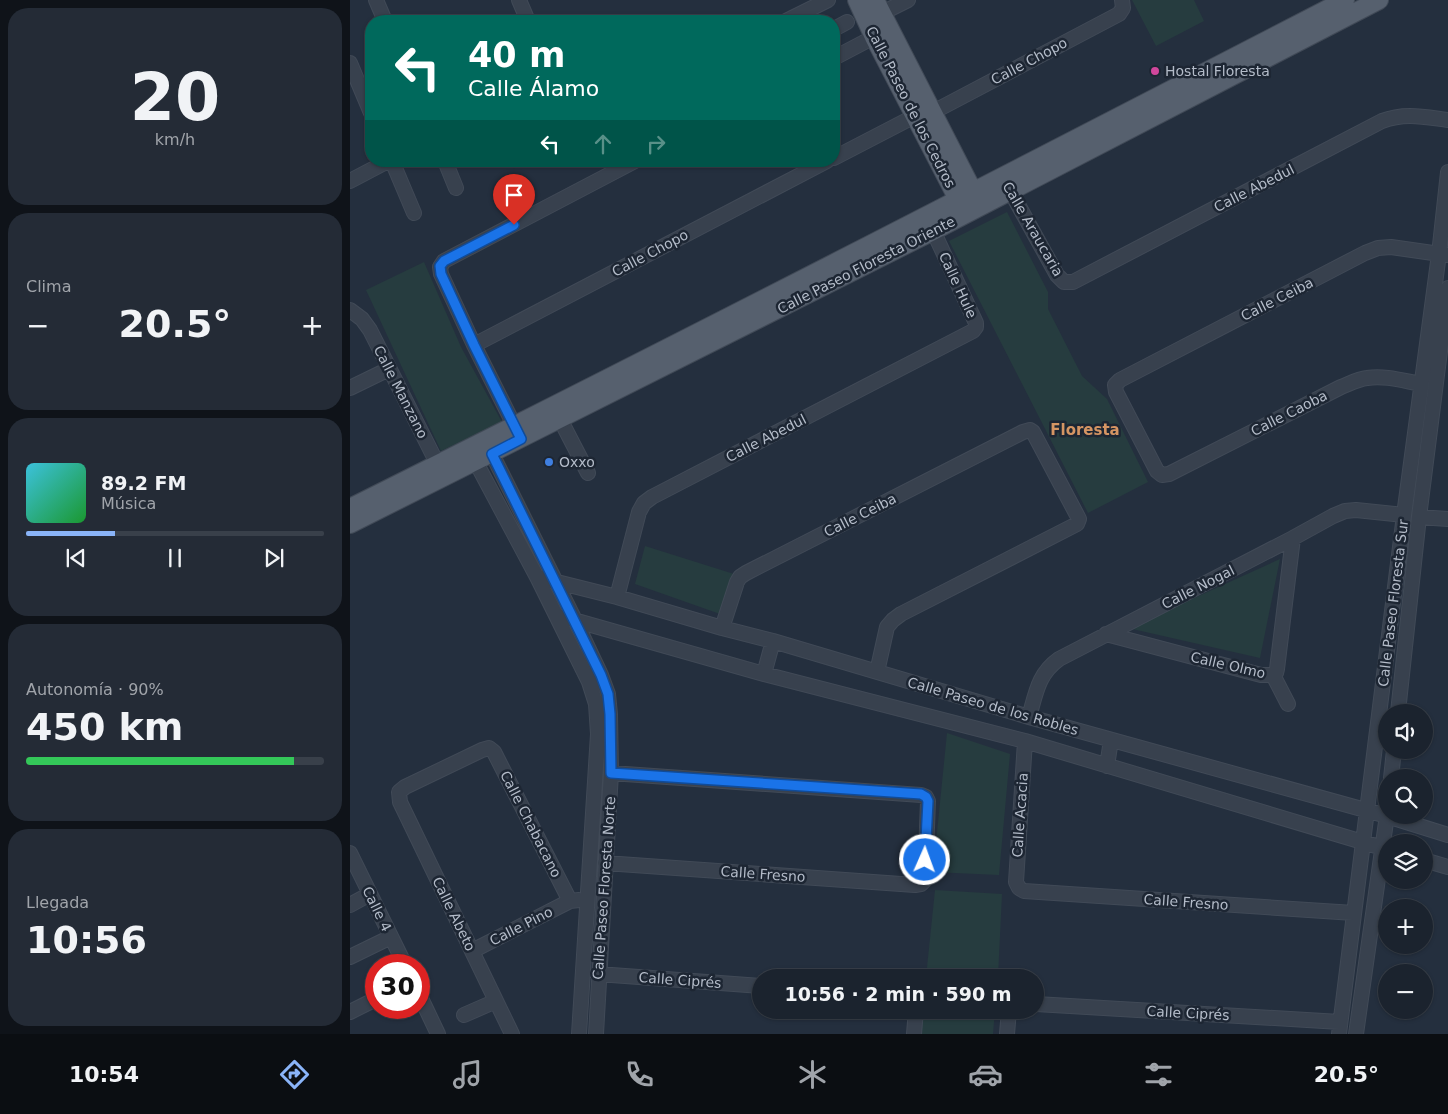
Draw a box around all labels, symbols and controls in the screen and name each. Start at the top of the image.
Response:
street label: Calle Paseo de los Cedros [863,24,959,190]
street label: Calle Chopo [988,34,1070,88]
icon: left [385,35,450,100]
text: 40 m [468,35,565,75]
text: 20 [130,60,220,135]
place label: Hostal Floresta [1165,63,1270,79]
marker: Hostal Floresta [1149,65,1161,77]
text: Calle Álamo [468,76,599,101]
text: km/h [155,130,195,149]
icon: left [536,130,564,158]
icon: ahead [589,130,617,158]
icon: right [642,130,670,158]
street label: Calle Abedul [1211,161,1297,215]
pin [493,174,535,225]
street label: Calle Araucaria [999,179,1067,279]
icon: arrive [500,181,528,209]
street label: Calle Paseo Floresta Oriente [775,213,957,317]
street label: Calle Chopo [609,226,691,280]
street label: Calle Hule [936,249,980,321]
street label: Calle Ceiba [1238,274,1316,324]
text: Clima [26,277,71,296]
text: 20.5° [119,302,231,346]
text: − [26,309,49,342]
text: + [301,309,324,342]
street label: Calle Manzano [371,343,431,441]
street label: Calle Caoba [1248,387,1330,439]
street label: Calle Abedul [723,411,809,465]
district label: Floresta [1050,421,1120,439]
place label: Oxxo [559,454,595,470]
marker: Oxxo [543,456,555,468]
text: 89.2 FM [101,472,186,494]
street label: Calle Ceiba [821,490,899,540]
text: Música [101,494,156,513]
street label: Calle Paseo Floresta Sur [1375,518,1411,688]
icon: previous [62,544,90,572]
icon: pause [161,544,189,572]
icon: next [260,544,288,572]
street label: Calle Nogal [1159,562,1237,612]
street label: Calle Olmo [1189,649,1267,681]
street label: Calle Paseo de los Robles [906,674,1080,738]
text: Autonomía · 90% [26,680,164,699]
map controls [1378,704,1433,1019]
button: sound [1378,704,1433,759]
text: 450 km [26,705,183,749]
street label: Calle Chabacano [497,768,565,880]
button: search [1378,769,1433,824]
street label: Calle Acacia [1009,772,1031,858]
street label: Calle Paseo Floresta Norte [590,796,618,980]
position arrow [898,833,950,885]
button: layers [1378,834,1433,889]
street label: Calle Fresno [720,863,806,885]
street label: Calle Abeto [429,874,479,954]
street label: Calle 4 [359,884,395,934]
street label: Calle Fresno [1143,891,1229,913]
text: Llegada [26,893,89,912]
button: + [1378,899,1433,954]
street label: Calle Pino [487,903,555,949]
text: 10:56 [26,918,147,962]
speed limit sign: 30 [365,954,430,1019]
button: − [1378,964,1433,1019]
street label: Calle Ciprés [638,969,722,991]
text: 10:56 · 2 min · 590 m [784,983,1012,1005]
street label: Calle Ciprés [1146,1003,1230,1023]
icon: directions [277,1057,312,1092]
icon: music [450,1057,485,1092]
icon: phone [622,1057,657,1092]
icon: climate [795,1057,830,1092]
icon: car [968,1057,1003,1092]
icon: filters [1141,1057,1176,1092]
text: 10:54 [69,1062,139,1087]
text: 20.5° [1314,1062,1379,1087]

